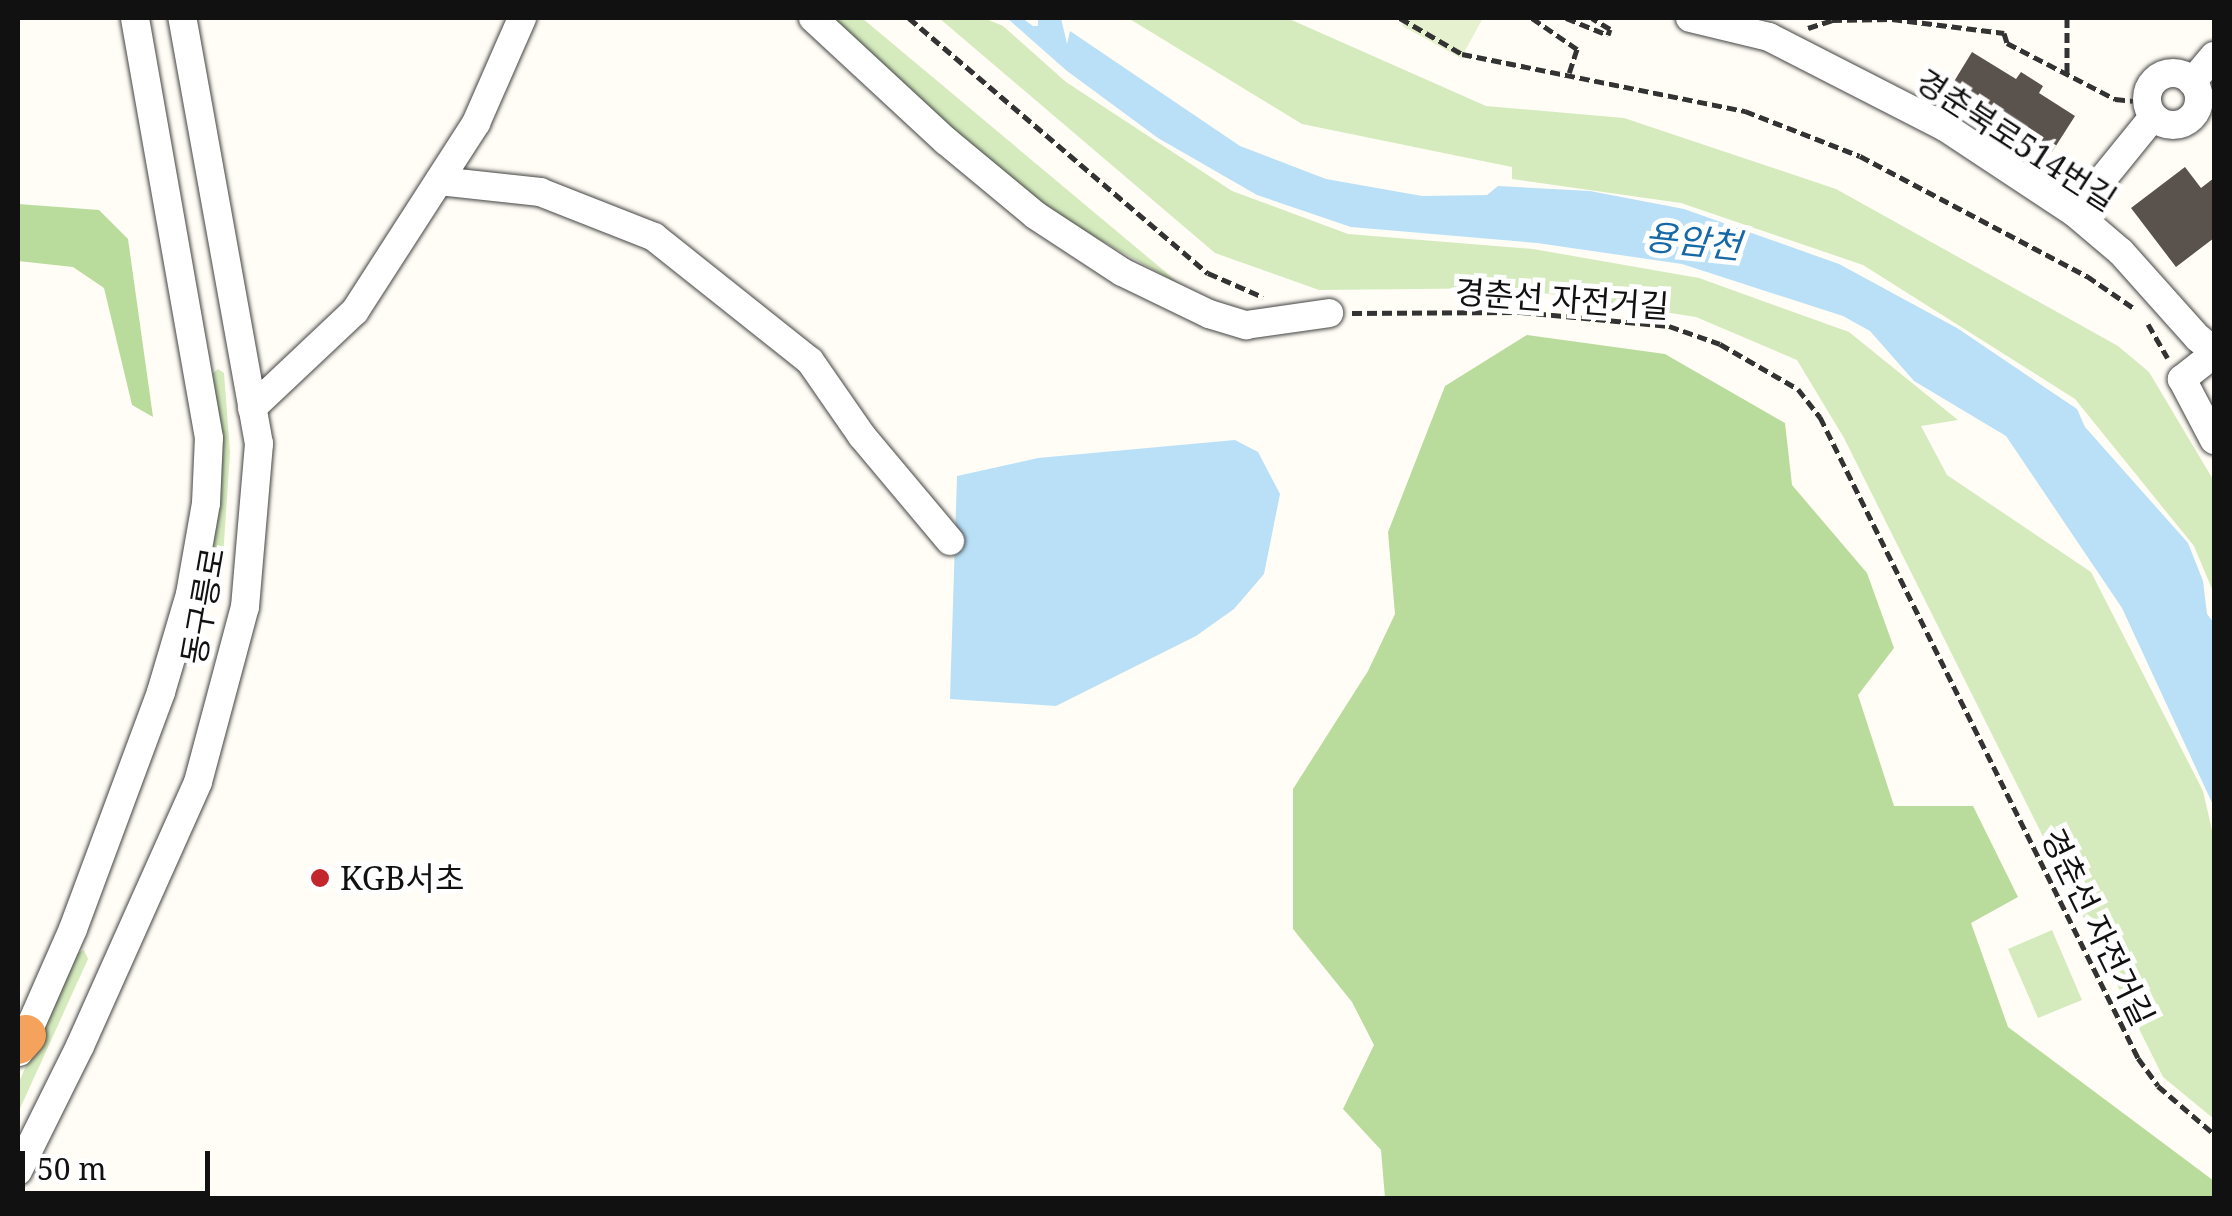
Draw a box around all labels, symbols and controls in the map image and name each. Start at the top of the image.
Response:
street label: 경춘북로514번길 [1909,61,2123,219]
water label: 용암천 [1643,215,1743,267]
street label: 경춘선 자전거길 [1454,272,1670,326]
street label: 동구릉로 [174,545,232,667]
street label: 경춘선 자전거길 [2034,822,2162,1032]
place label: KGB서초 [340,859,464,897]
marker: KGB서초 [309,867,331,889]
scale bar [25,1131,215,1193]
text: 50 m [37,1148,107,1189]

